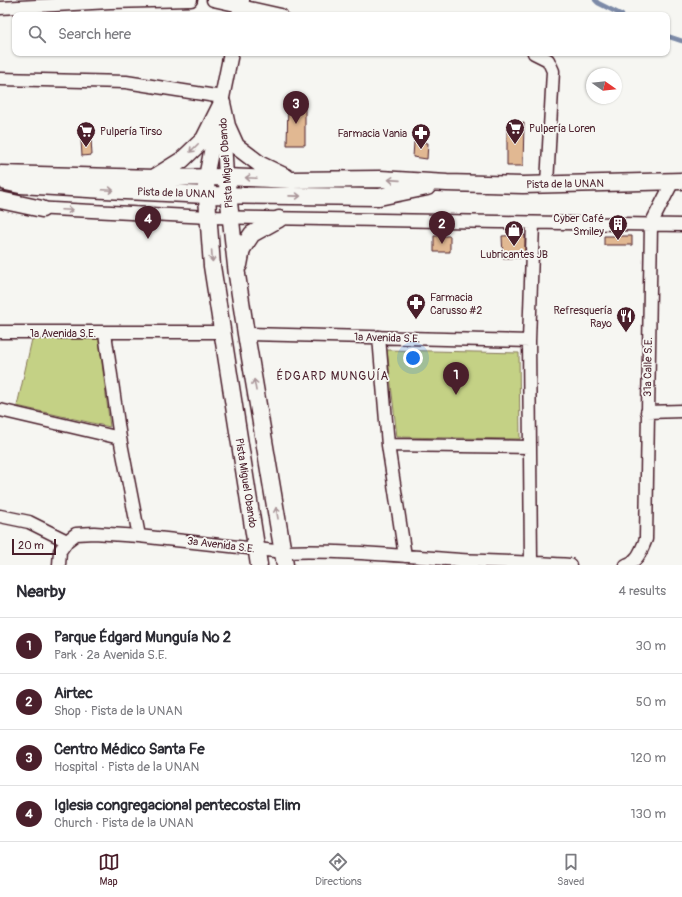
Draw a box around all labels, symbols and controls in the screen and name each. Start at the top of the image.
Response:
search box [12,12,670,56]
icon: search [26,23,48,45]
text: Search here [58,25,131,44]
north arrow [586,68,622,104]
pin: 3 [283,91,309,124]
street label: Pista Miguel Obando [216,117,236,209]
supermarket icon: Pulpería Loren [504,117,526,145]
supermarket icon: Pulpería Tirso [75,120,97,148]
pharmacy icon: Farmacia Vania [410,122,432,150]
place label: Pulpería Loren [529,122,596,135]
place label: Pulpería Tirso [100,125,162,138]
place label: Farmacia Vania [337,127,407,140]
one-way arrow [189,143,199,153]
one-way arrow [245,174,258,182]
one-way arrow [388,176,401,183]
street label: Pista de la UNAN [526,177,604,191]
street label: Pista de la UNAN [137,185,215,201]
one-way arrow [102,187,115,194]
one-way arrow [288,192,301,200]
one-way arrow [60,206,73,213]
pin: 4 [135,206,161,239]
pin: 2 [429,211,455,244]
place label: Cyber Café Smiley [553,212,604,238]
building icon: Cyber Café Smiley [607,213,629,241]
shop icon: Lubricantes JB [503,219,525,247]
place label: Lubricantes JB [480,248,548,261]
one-way arrow [208,249,215,262]
place label: Farmacia Carusso #2 [430,291,483,317]
pharmacy icon: Farmacia Carusso #2 [405,292,427,320]
place label: Refresquería Rayo [553,304,612,330]
restaurant icon: Refresquería Rayo [615,305,637,333]
street label: 1a Avenida S.E. [30,327,96,340]
street label: 1a Avenida S.E. [354,330,420,346]
street label: 31a Calle S.E. [641,337,655,397]
your location [403,348,423,368]
pin: 1 [443,362,469,395]
district label: ÉDGARD MUNGUÍA [277,368,389,384]
one-way arrow [250,379,258,392]
street label: Pista Miguel Obando [232,437,260,529]
one-way arrow [273,507,281,520]
street label: 3a Avenida S.E. [186,534,256,556]
scale bar [12,537,56,556]
text: 20 m [18,539,44,552]
text: Nearby [16,581,65,602]
text: 4 results [619,583,666,599]
text: Parque Édgard Munguía Nº 2 [54,628,231,647]
text: 1 [26,638,32,654]
text: 30 m [636,638,666,654]
text: Park · 2a Avenida S.E. [54,647,167,663]
text: Airtec [54,684,93,703]
text: 2 [25,694,33,710]
text: 50 m [636,694,666,710]
text: Shop · Pista de la UNAN [54,703,182,719]
text: Centro Médico Santa Fe [54,740,205,759]
text: 3 [25,750,33,766]
text: 120 m [630,750,666,766]
text: Hospital · Pista de la UNAN [54,759,199,775]
text: Iglesia congregacional pentecostal Elim [54,796,301,815]
text: 4 [25,806,33,822]
text: 130 m [630,806,666,822]
text: Church · Pista de la UNAN [54,815,194,831]
tab: Map [98,851,120,888]
tab: Directions [315,851,362,888]
tab: Saved [557,851,584,888]

